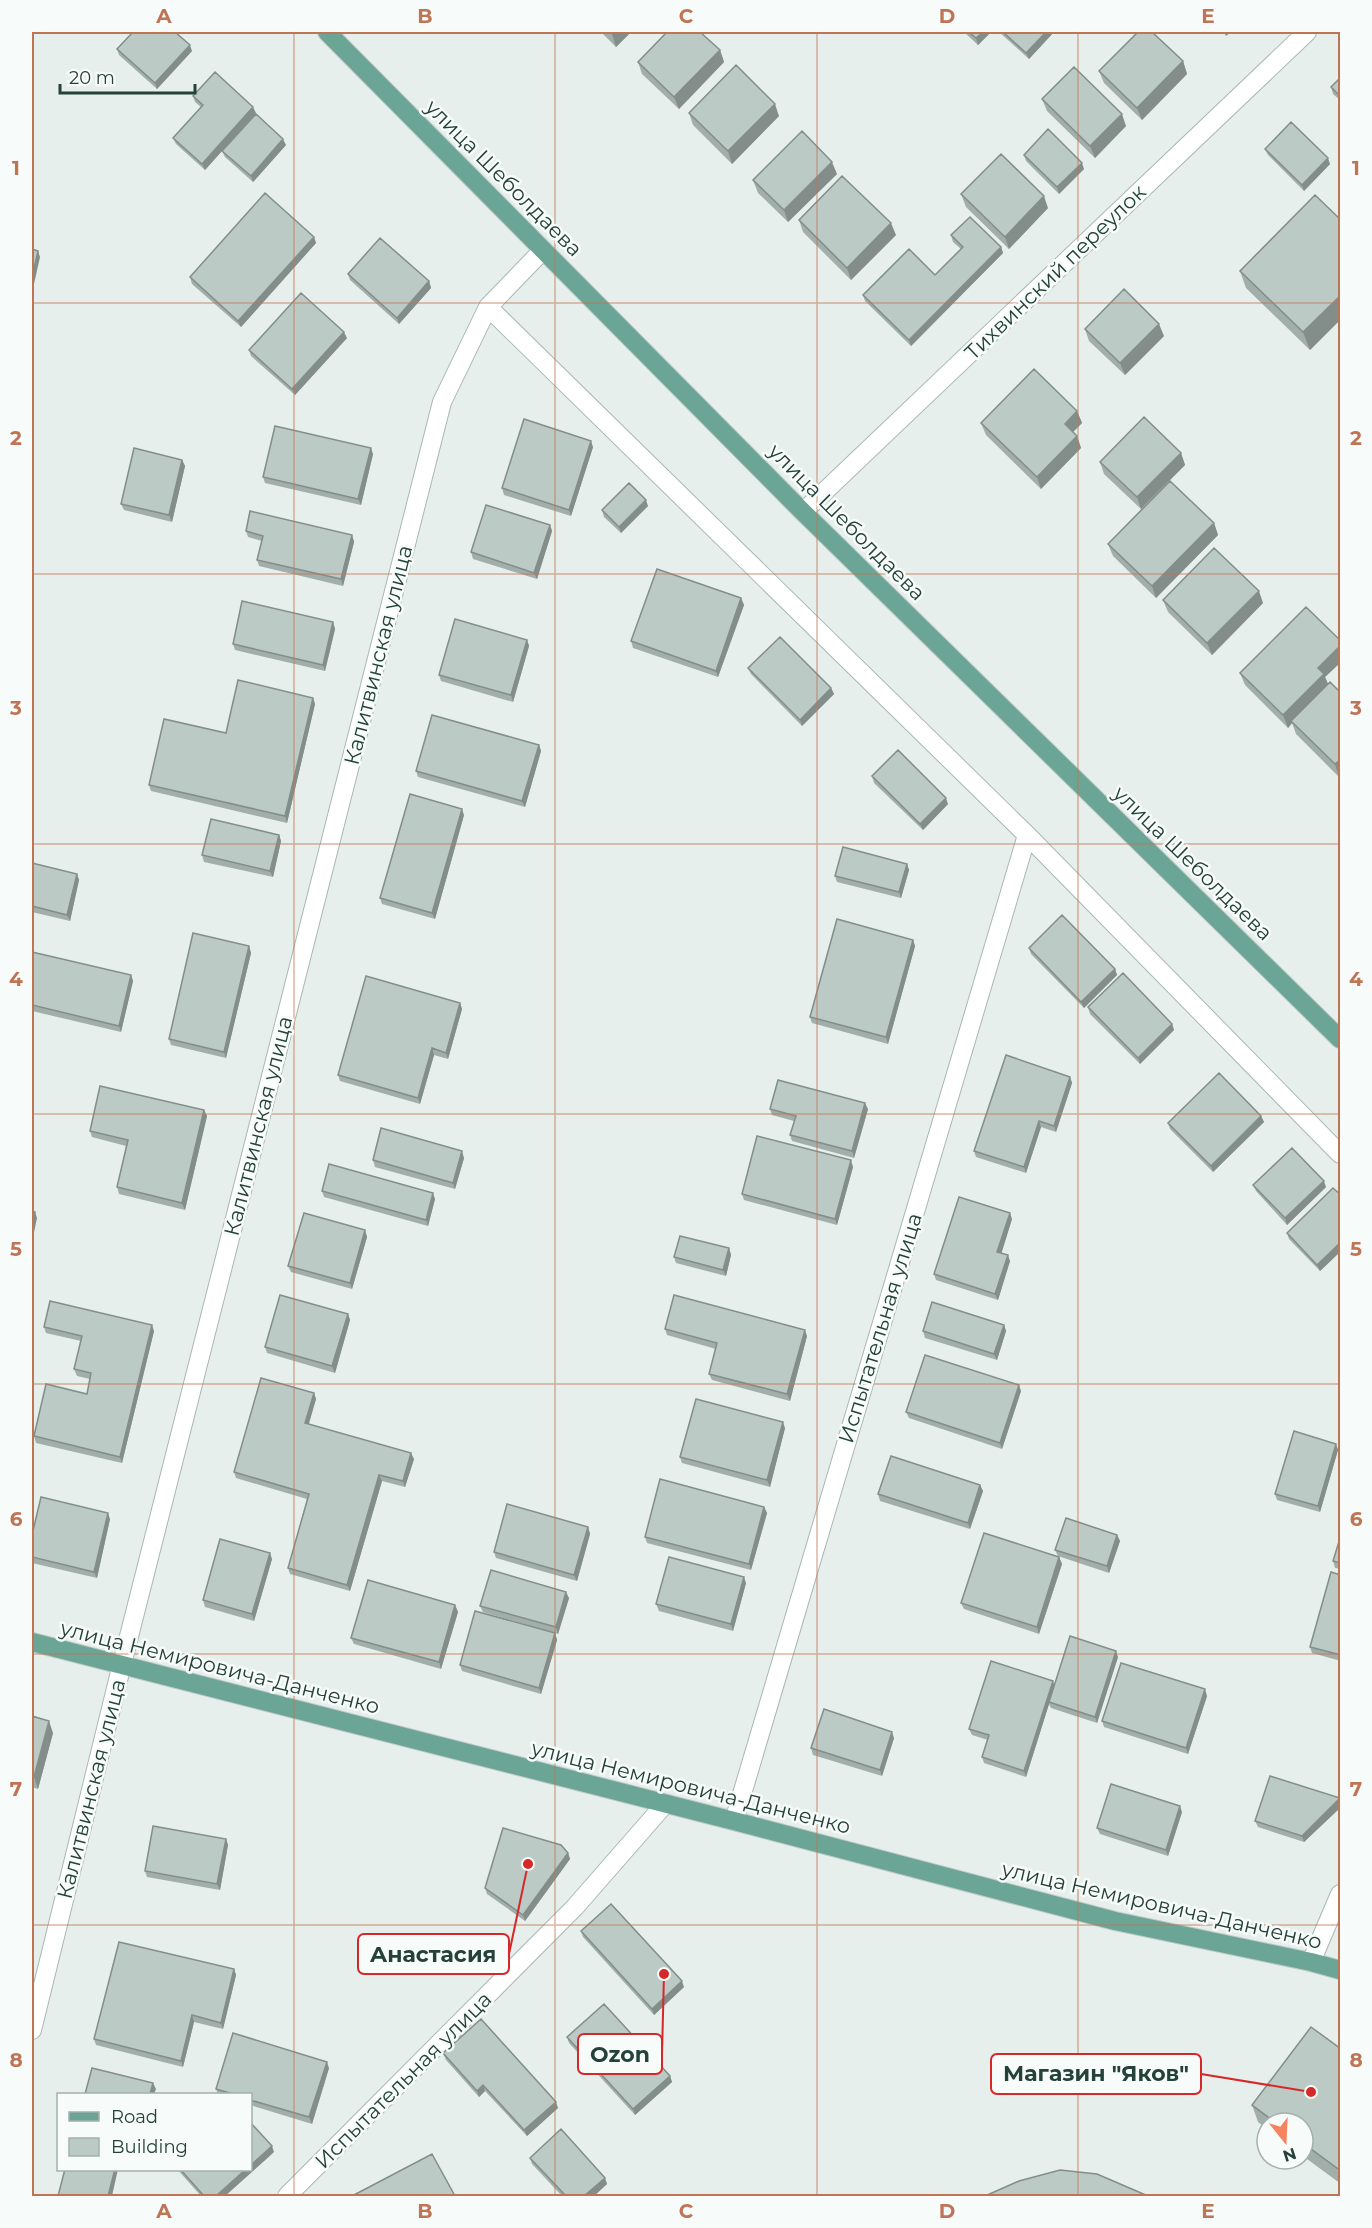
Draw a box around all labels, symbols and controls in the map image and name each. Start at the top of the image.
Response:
text: A [155,4,172,28]
text: B [417,4,433,28]
text: C [679,4,694,28]
text: D [939,4,955,28]
text: E [1201,4,1215,28]
scale bar [60,57,195,95]
text: 20 m [69,67,115,89]
street label: улица Шеболдаева [420,94,588,262]
text: 1 [12,156,20,180]
text: 1 [1352,156,1360,180]
street label: Тихвинский переулок [959,179,1151,365]
text: 2 [10,426,22,450]
text: 2 [1350,426,1362,450]
street label: улица Шеболдаева [763,438,931,606]
street label: Калитвинская улица [339,543,417,767]
text: 3 [9,696,22,720]
text: 3 [1349,696,1362,720]
street label: улица Шеболдаева [1108,780,1278,945]
text: 4 [9,967,23,991]
text: 4 [1349,967,1363,991]
street label: Калитвинская улица [219,1014,297,1238]
street label: Испытательная улица [833,1210,927,1446]
text: 5 [10,1237,22,1261]
text: 5 [1350,1237,1362,1261]
text: 6 [10,1507,23,1531]
text: 6 [1350,1507,1363,1531]
street label: улица Немировича-Данченко [57,1615,382,1719]
street label: Калитвинская улица [52,1677,130,1901]
street label: улица Немировича-Данченко [528,1735,853,1839]
text: 7 [10,1777,22,1801]
text: 7 [1350,1777,1362,1801]
street label: улица Немировича-Данченко [998,1856,1325,1954]
callout: Анастасия [358,1934,509,1974]
text: Анастасия [370,1941,496,1968]
street label: Испытательная улица [310,1987,496,2173]
callout: Ozon [578,2034,662,2074]
text: Ozon [590,2041,650,2068]
text: 8 [9,2048,23,2072]
text: 8 [1349,2048,1363,2072]
callout: Магазин "Яков" [991,2054,1201,2094]
text: Магазин "Яков" [1003,2060,1189,2087]
legend [57,2093,252,2171]
text: Road [111,2106,158,2128]
north arrow [1255,2111,1315,2171]
text: Building [111,2136,188,2158]
text: N [1280,2144,1299,2166]
text: A [155,2199,172,2223]
text: B [417,2199,433,2223]
text: C [679,2199,694,2223]
text: D [939,2199,955,2223]
text: E [1201,2199,1215,2223]

